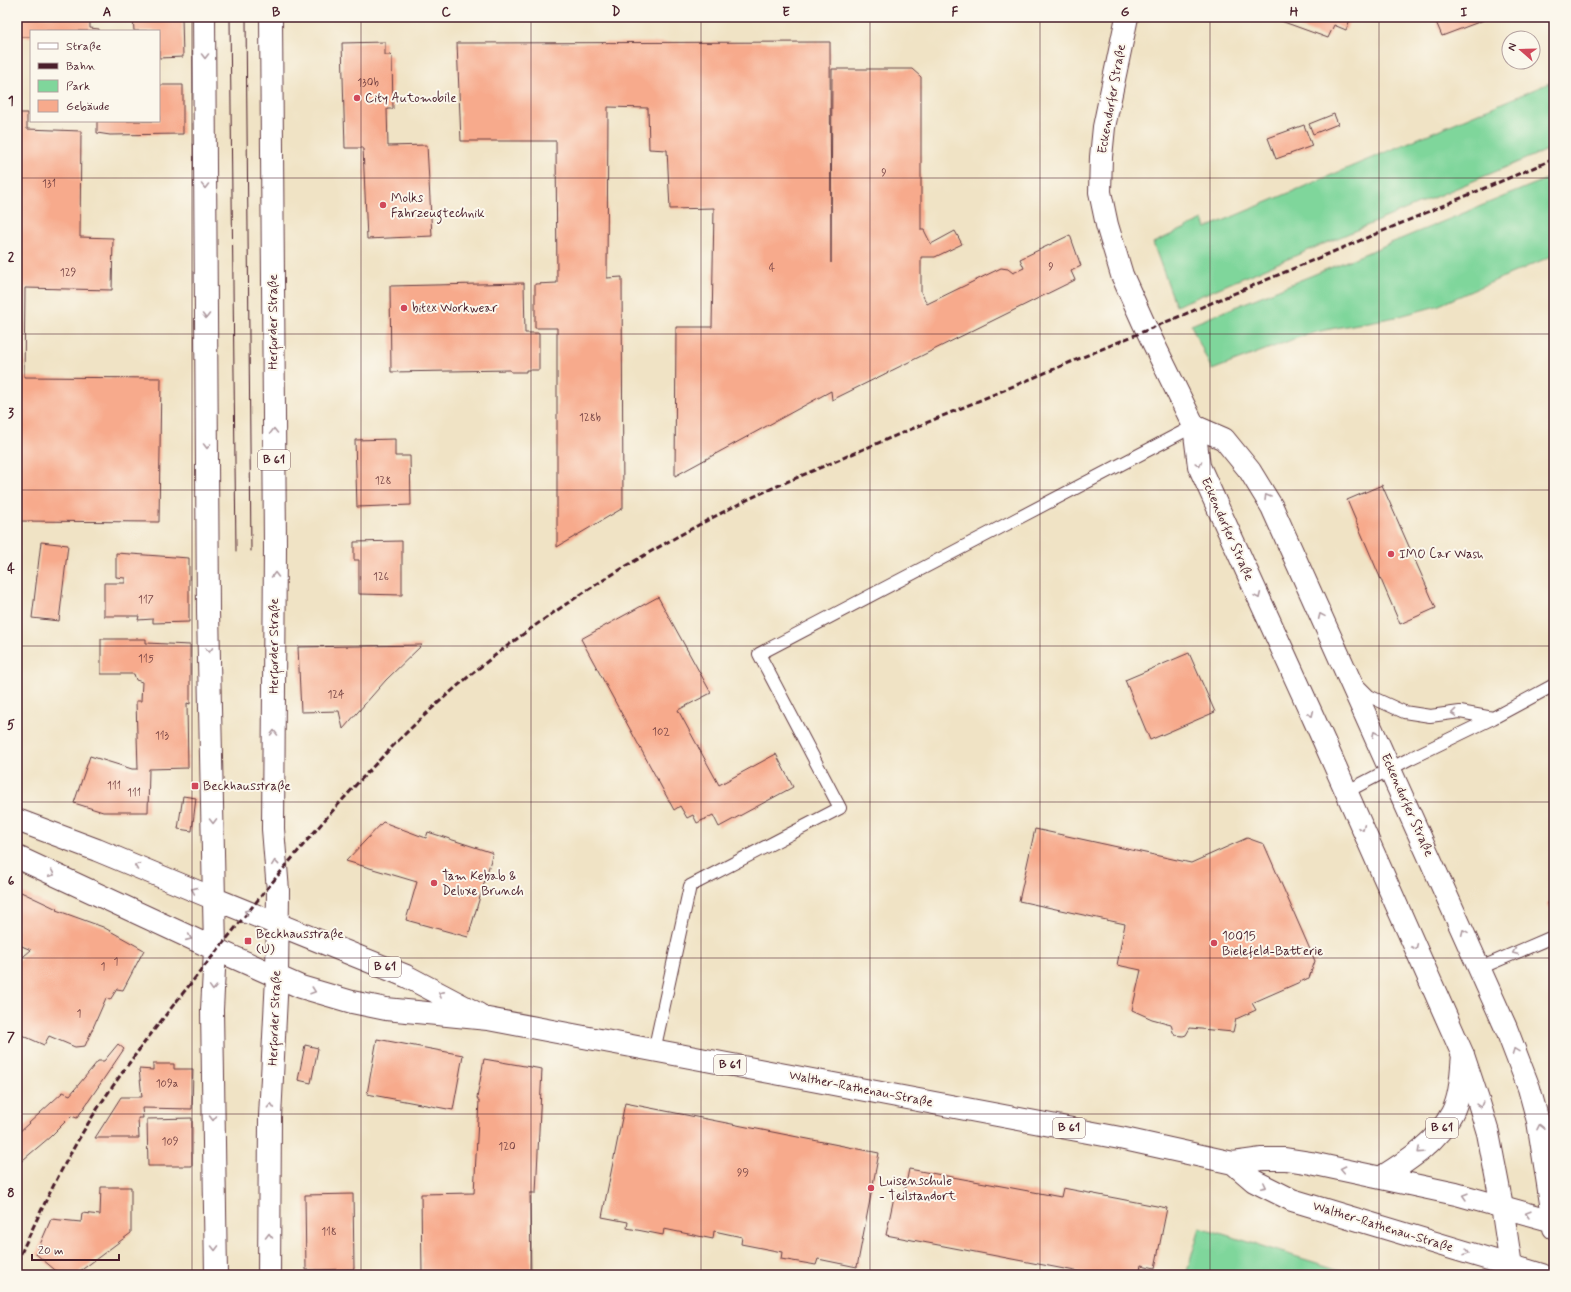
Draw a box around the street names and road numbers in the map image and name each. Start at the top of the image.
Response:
street label: Eckendorfer Straße [1094,43,1130,155]
street label: Herforder Straße [265,274,284,370]
road number: B 61 [258,450,290,470]
street label: Eckendorfer Straße [1197,475,1257,583]
street label: Herforder Straße [266,598,285,694]
street label: Eckendorfer Straße [1377,751,1437,859]
road number: B 61 [369,957,401,977]
street label: Herforder Straße [265,970,287,1066]
road number: B 61 [714,1055,746,1075]
street label: Walther-Rathenau-Straße [788,1067,934,1111]
road number: B 61 [1053,1118,1085,1138]
road number: B 61 [1426,1118,1458,1138]
street label: Walther-Rathenau-Straße [1311,1198,1455,1256]

